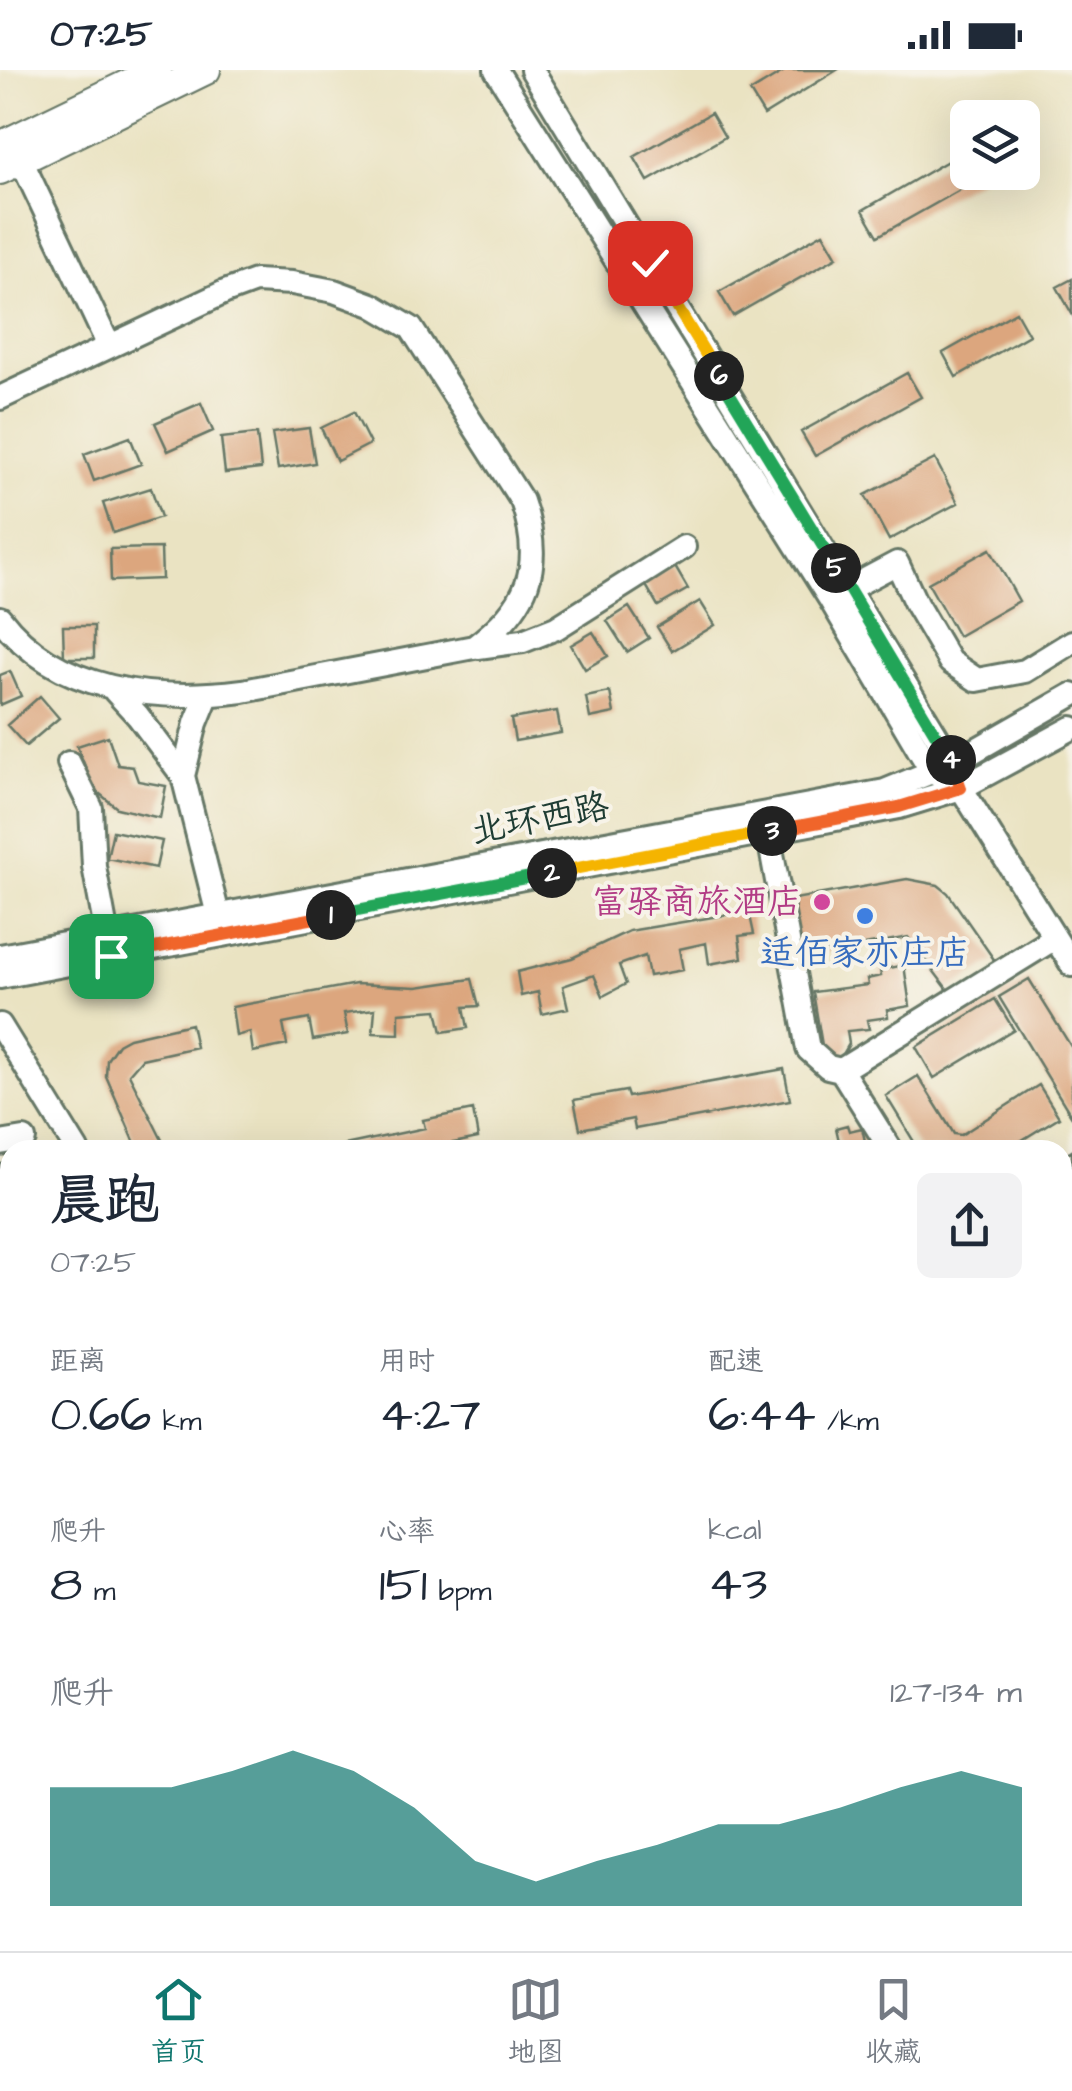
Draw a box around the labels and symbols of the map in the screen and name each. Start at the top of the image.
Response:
pin [608,221,693,306]
pin: 6 [694,351,744,401]
pin: 5 [811,543,861,593]
pin: 4 [926,735,976,785]
street label: 北环西路 [467,782,613,856]
pin: 3 [747,806,797,856]
pin: 2 [527,848,577,898]
place label: 富驿商旅酒店 [592,878,802,927]
pin: 1 [306,890,356,940]
marker: 富驿商旅酒店 [811,891,833,913]
marker: 适佰家亦庄店 [854,905,876,927]
pin [69,914,154,999]
place label: 适佰家亦庄店 [760,929,970,978]

